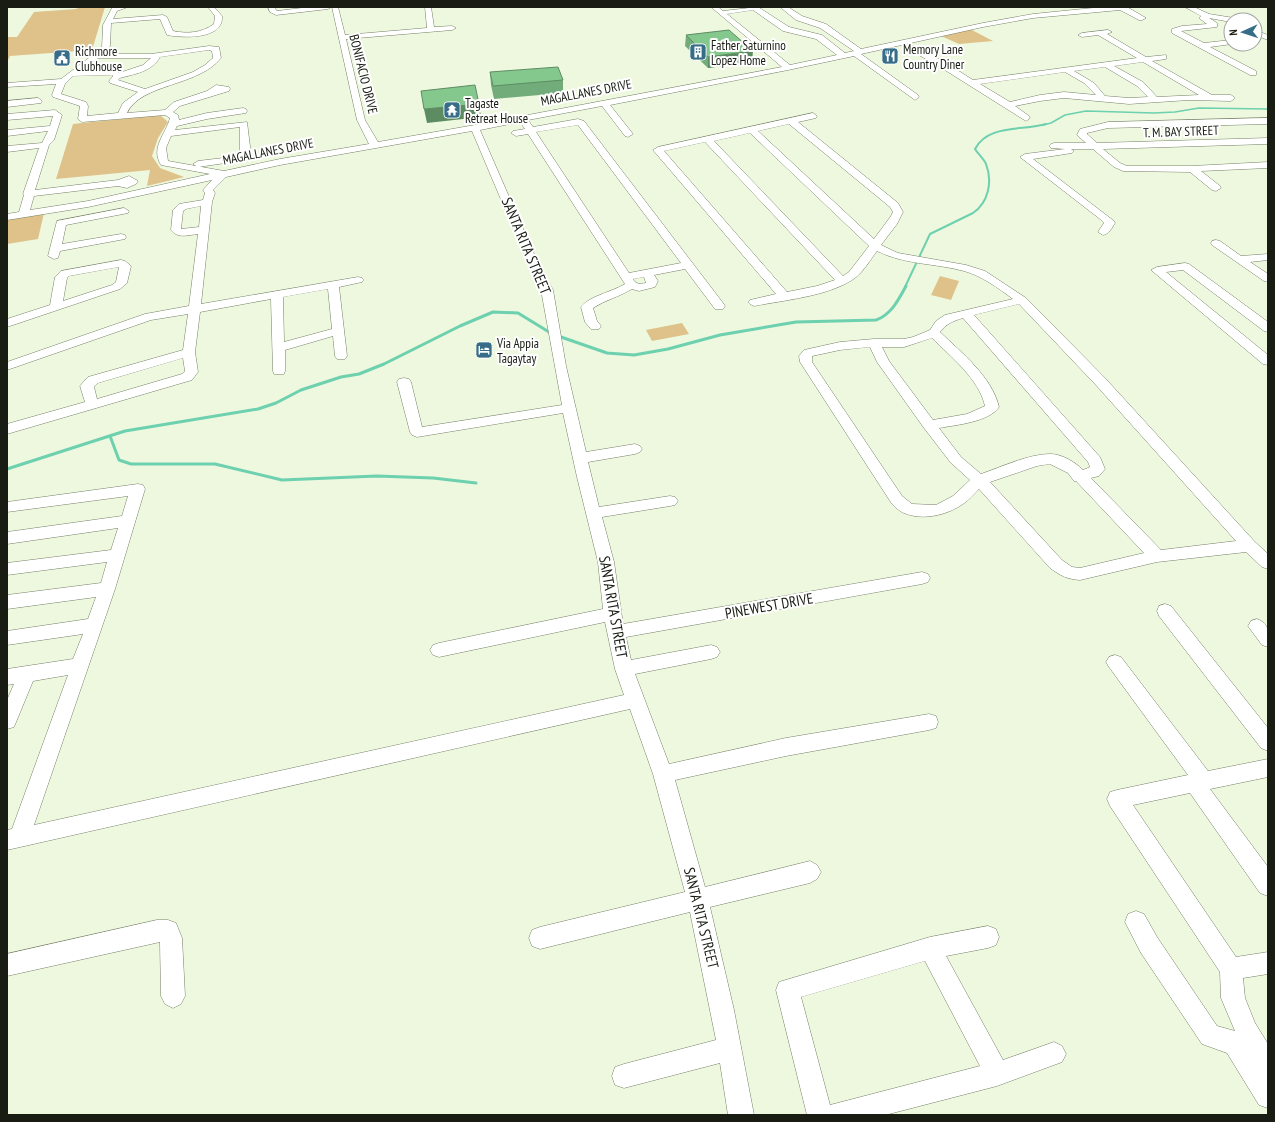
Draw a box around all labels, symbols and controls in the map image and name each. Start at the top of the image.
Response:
north arrow [1223,12,1263,52]
text: N [1226,29,1240,36]
street label: BONIFACIO DRIVE [345,33,382,116]
place label: Father Saturnino Lopez Home [711,37,786,69]
place label: Memory Lane Country Diner [903,41,965,73]
building icon: Father Saturnino Lopez Home [688,42,708,62]
place label: Richmore Clubhouse [75,43,122,75]
restaurant icon: Memory Lane Country Diner [880,46,900,66]
public building icon: Richmore Clubhouse [52,48,72,68]
street label: MAGALLANES DRIVE [539,75,633,110]
place label: Tagaste Retreat House [465,95,528,127]
temple icon: Tagaste Retreat House [442,100,462,120]
street label: T. M. BAY STREET [1143,122,1219,141]
street label: MAGALLANES DRIVE [221,134,315,169]
street label: SANTA RITA STREET [497,194,556,297]
place label: Via Appia Tagaytay [496,335,539,367]
hotel icon: Via Appia Tagaytay [474,340,494,360]
street label: SANTA RITA STREET [595,554,632,660]
street label: PINEWEST DRIVE [723,588,814,623]
street label: SANTA RITA STREET [680,865,723,971]

